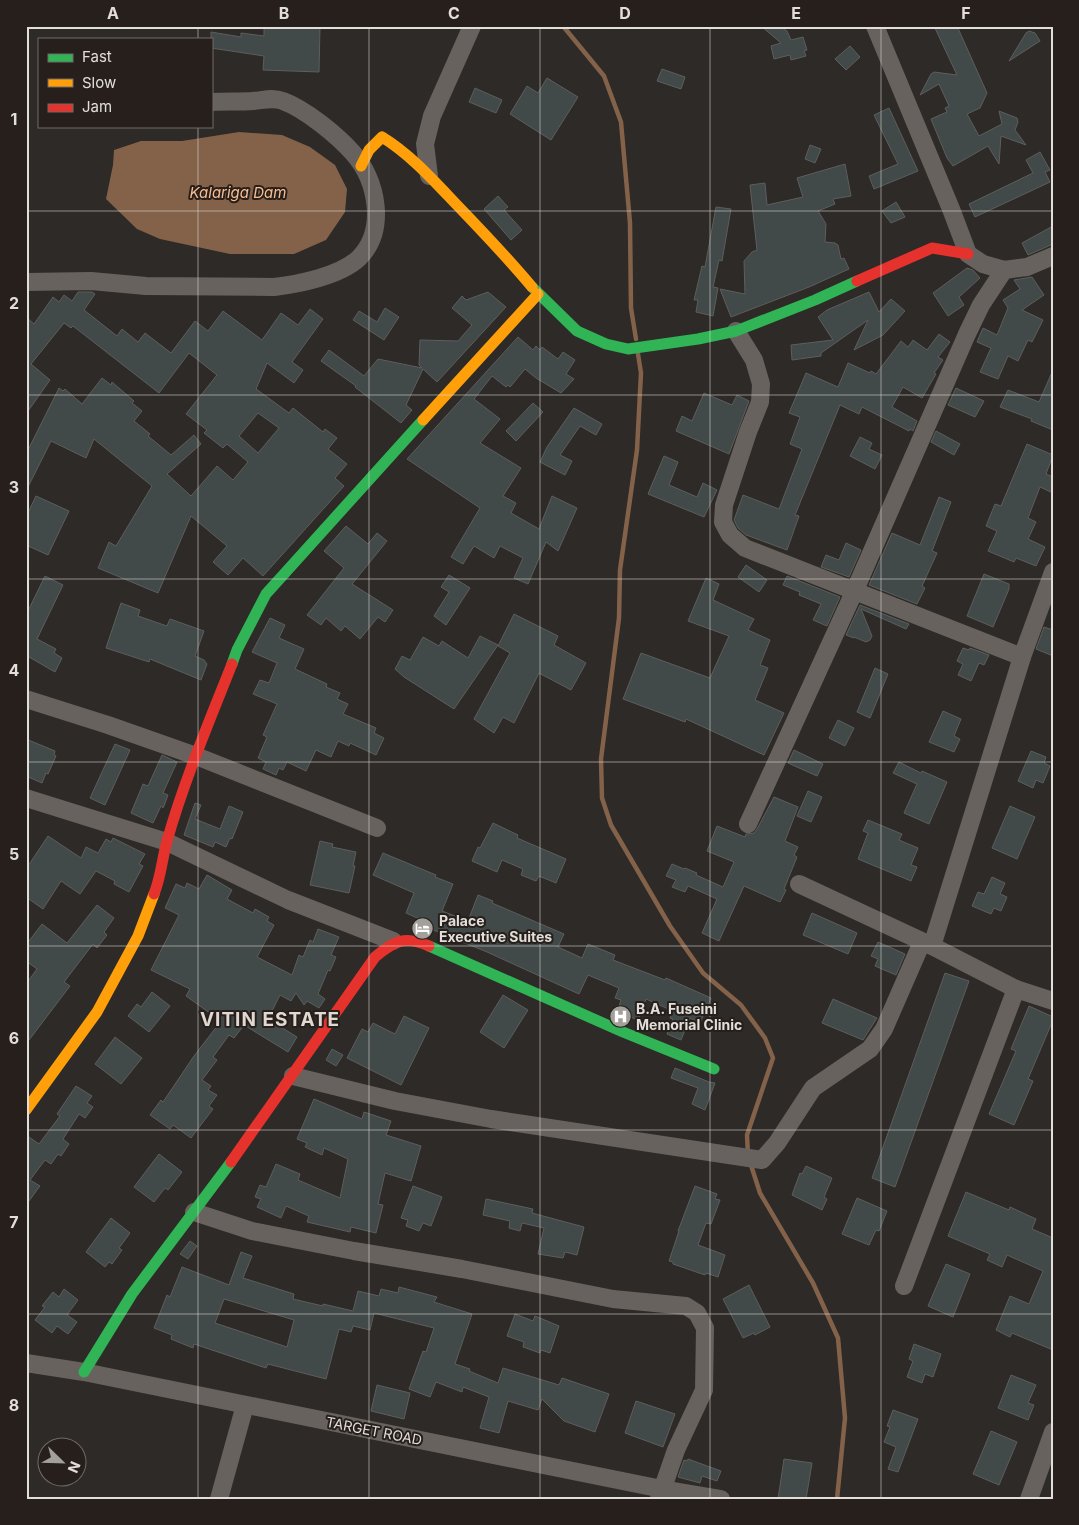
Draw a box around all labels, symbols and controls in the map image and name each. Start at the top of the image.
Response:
text: A [107,3,119,23]
text: B [279,3,289,23]
text: C [448,3,460,23]
text: D [619,3,631,23]
text: E [791,3,801,23]
text: F [961,3,971,23]
legend [38,38,212,128]
text: Fast [82,47,112,66]
text: Slow [82,73,116,92]
text: Jam [82,97,112,116]
text: 1 [11,109,17,129]
water label: Kalariga Dam [190,183,286,202]
text: 2 [9,293,19,313]
text: 3 [9,477,19,497]
text: 4 [9,660,20,680]
text: 5 [9,844,19,864]
place label: Palace Executive Suites [439,912,552,945]
hotel icon: Palace Executive Suites [411,917,435,941]
place label: B.A. Fuseini Memorial Clinic [636,1000,742,1033]
hospital icon: B.A. Fuseini Memorial Clinic [608,1005,632,1029]
district label: VITIN ESTATE [200,1008,340,1031]
text: 6 [9,1028,19,1048]
text: 7 [9,1212,19,1232]
text: 8 [9,1395,19,1415]
street label: TARGET ROAD [325,1413,424,1448]
north arrow [38,1438,88,1488]
text: N [65,1459,84,1476]

